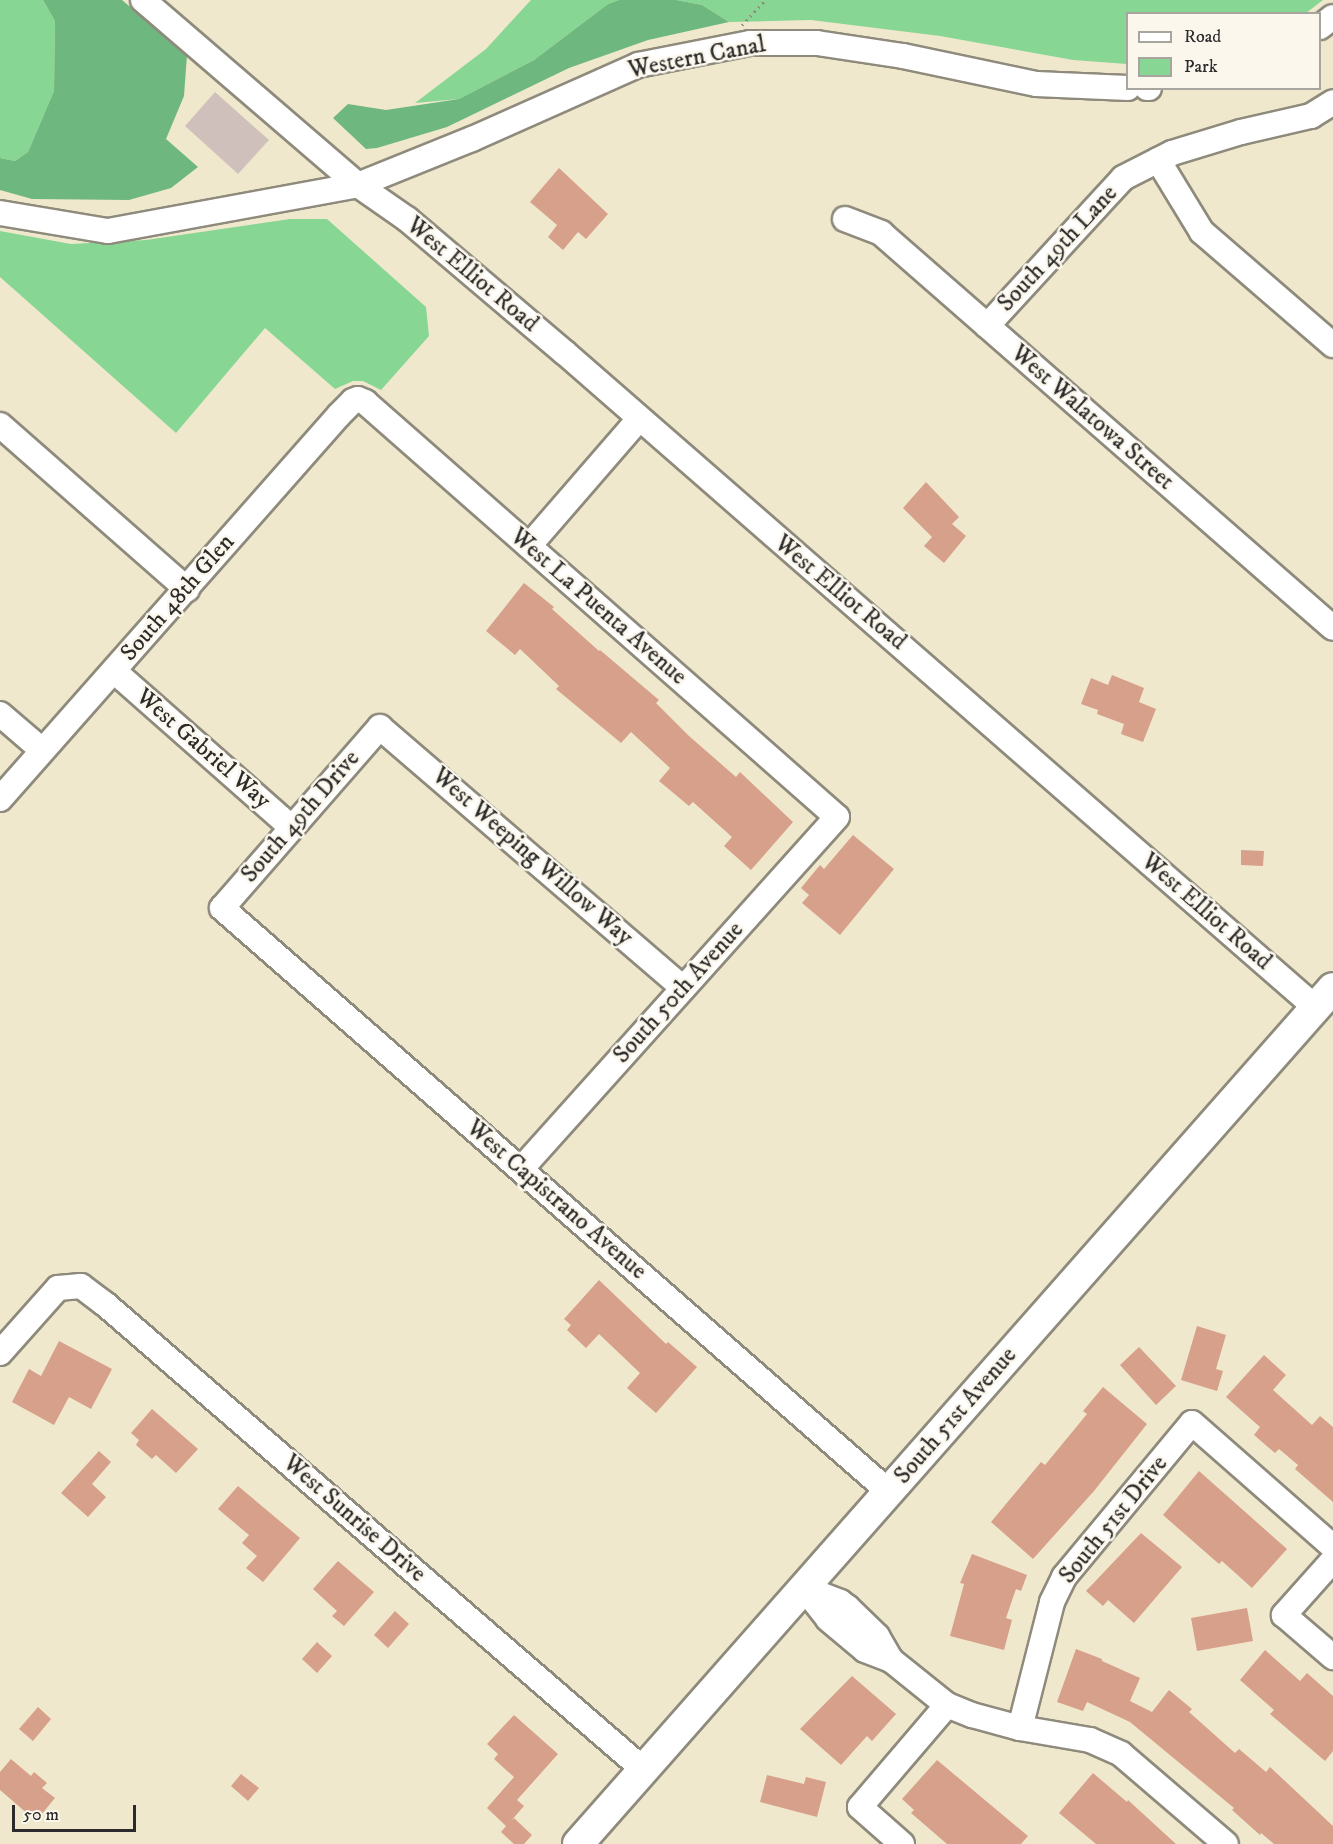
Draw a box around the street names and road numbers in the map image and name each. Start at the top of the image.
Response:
street label: Western Canal [626,31,768,85]
street label: South 49th Lane [992,180,1124,318]
street label: West Elliot Road [400,211,544,339]
street label: West Walatowa Street [1005,339,1179,497]
street label: West La Puenta Avenue [504,523,692,691]
street label: South 48th Glen [115,529,241,667]
street label: West Elliot Road [768,529,912,657]
street label: West Gabriel Way [130,683,276,815]
street label: South 49th Drive [236,745,366,889]
street label: West Weeping Willow Way [426,762,638,952]
street label: West Elliot Road [1135,848,1277,976]
street label: South 50th Avenue [608,916,750,1070]
street label: West Capistrano Avenue [460,1114,652,1286]
street label: South 51st Avenue [889,1342,1023,1490]
street label: West Sunrise Drive [277,1449,431,1589]
street label: South 51st Drive [1054,1450,1174,1590]

